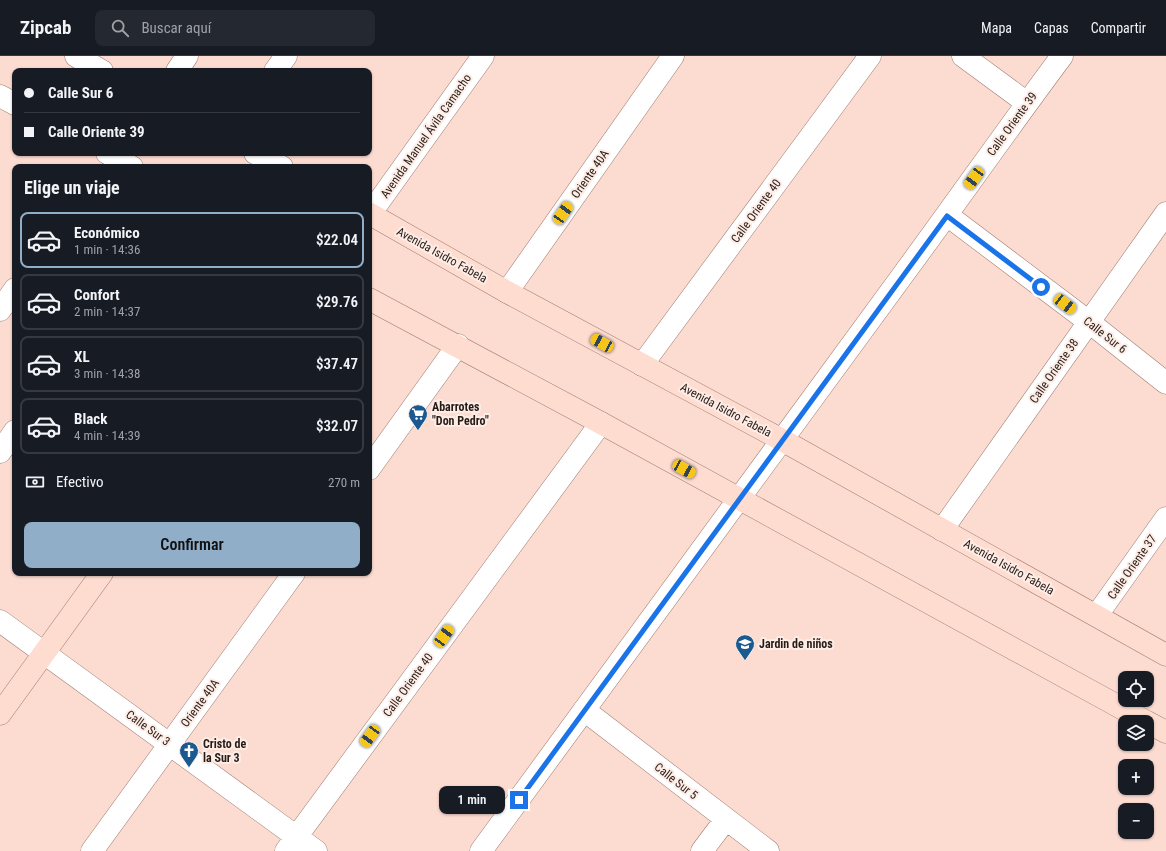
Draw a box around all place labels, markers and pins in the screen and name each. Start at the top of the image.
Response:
place label: Abarrotes "Don Pedro" [432,400,489,428]
supermarket icon: Abarrotes "Don Pedro" [407,403,429,431]
school or university icon: Jardin de niños [734,633,756,661]
place label: Jardin de niños [759,637,833,651]
place label: Cristo de la Sur 3 [203,737,246,765]
church icon: Cristo de la Sur 3 [178,740,200,768]

